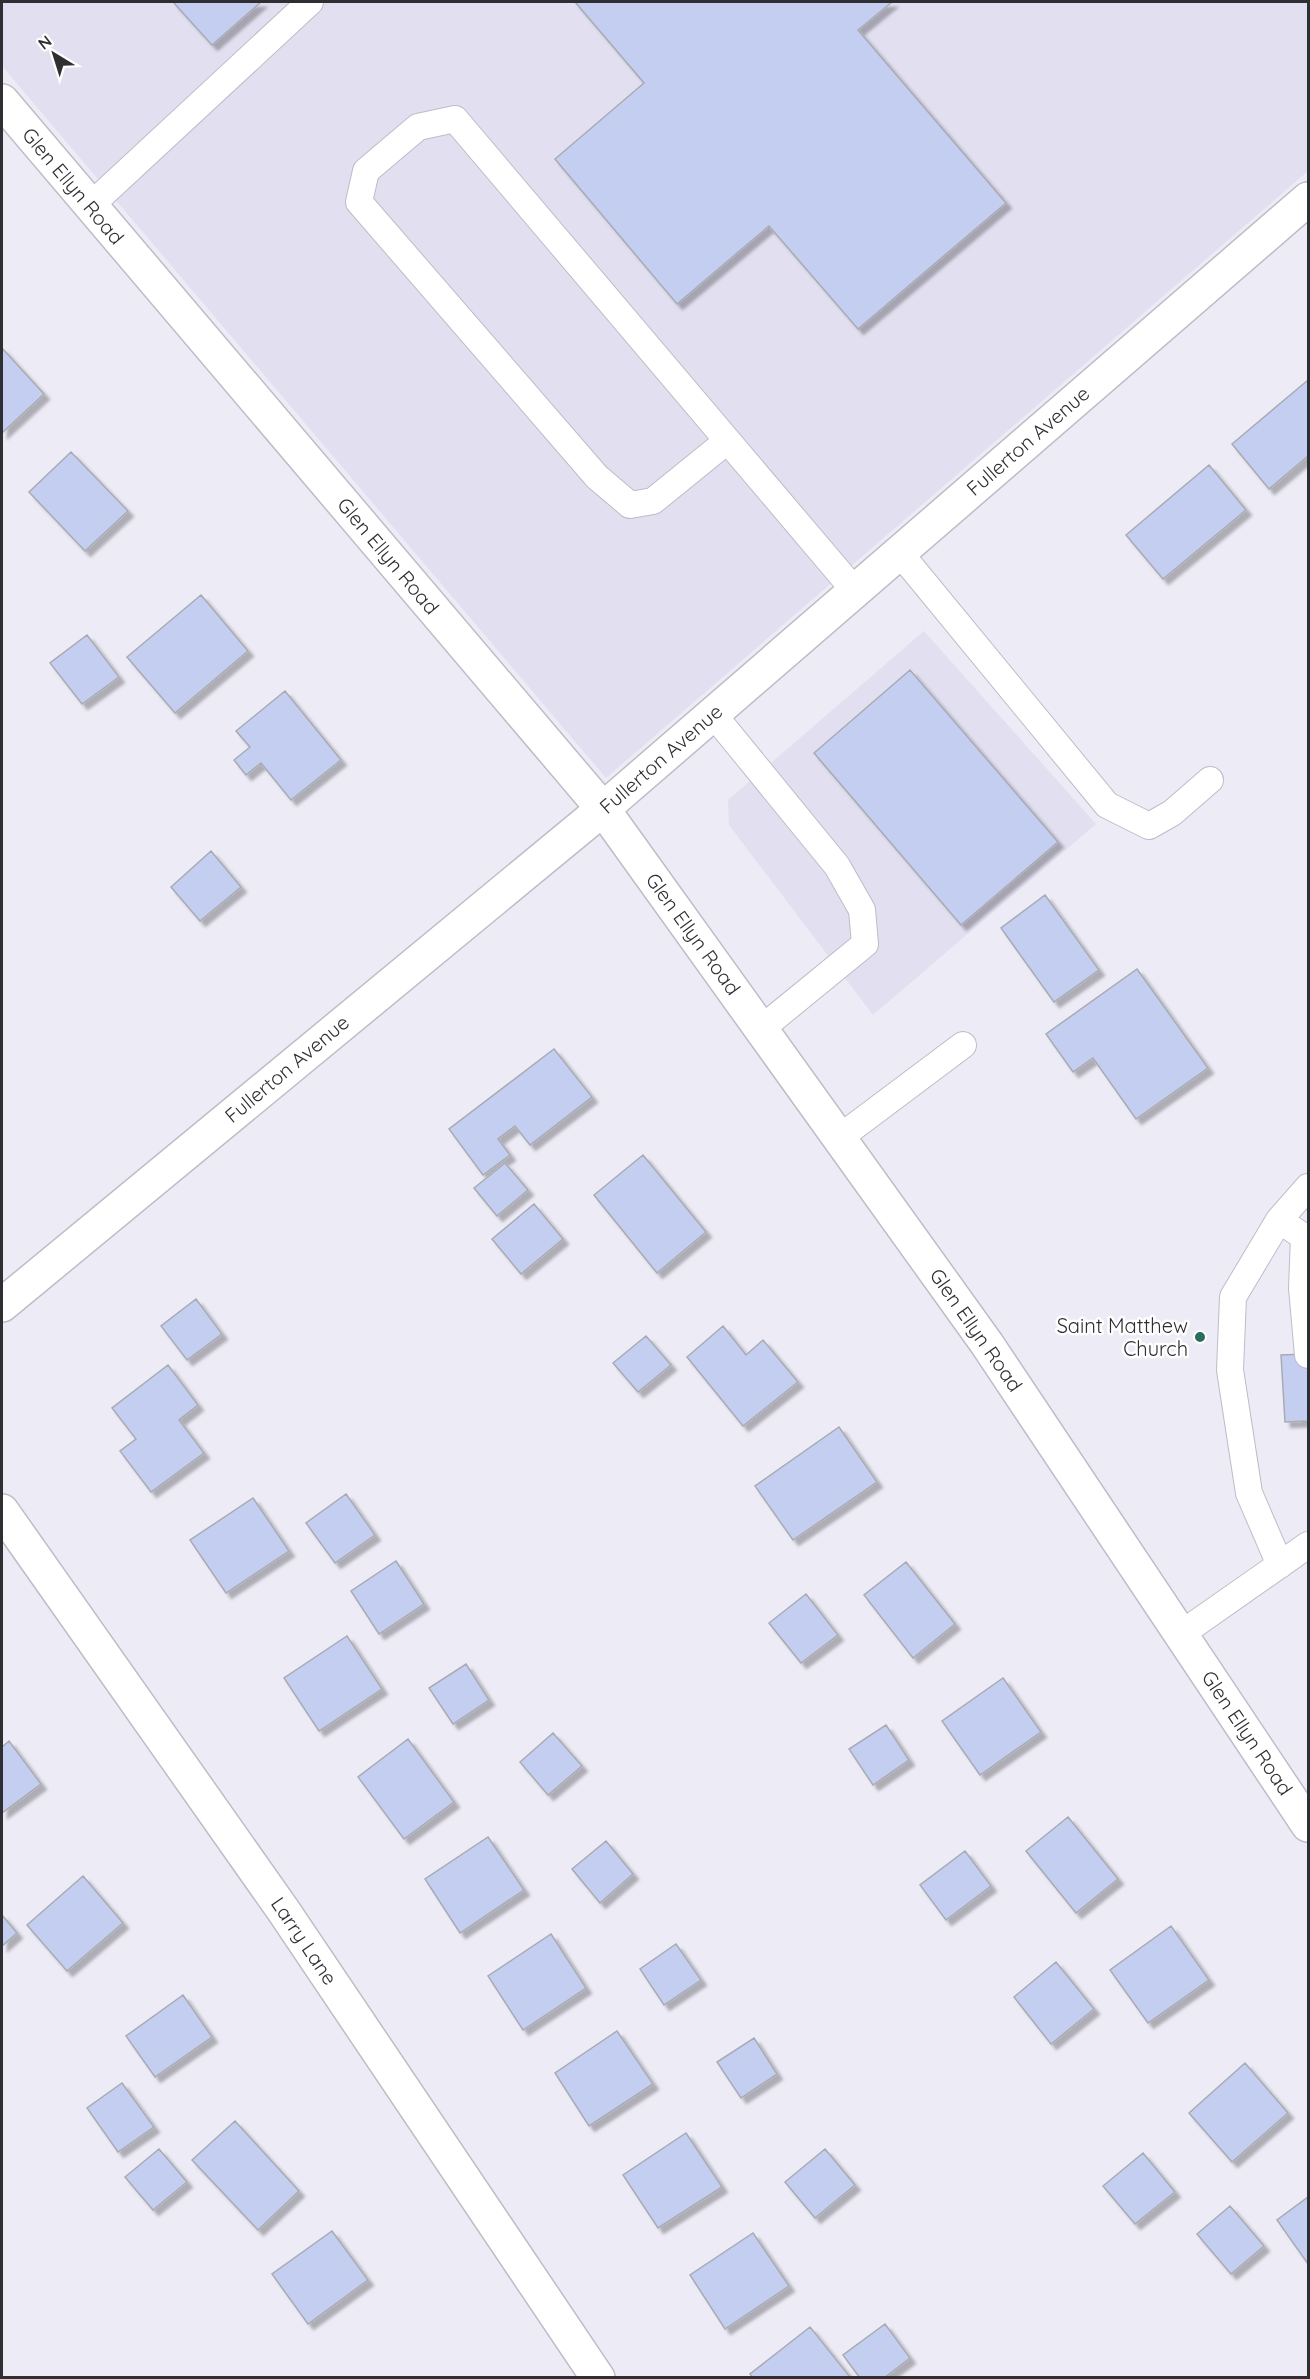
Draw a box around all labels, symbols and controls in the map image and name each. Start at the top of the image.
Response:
north arrow [24,24,84,84]
text: N [34,31,56,54]
street label: Glen Ellyn Road [17,122,130,249]
street label: Fullerton Avenue [961,380,1094,501]
street label: Glen Ellyn Road [332,492,445,619]
street label: Fullerton Avenue [594,698,727,819]
street label: Glen Ellyn Road [641,868,746,1000]
street label: Fullerton Avenue [219,1009,354,1128]
street label: Glen Ellyn Road [925,1263,1028,1396]
place label: Saint Matthew Church [1057,1313,1188,1361]
marker: Saint Matthew Church [1193,1330,1207,1344]
street label: Glen Ellyn Road [1197,1666,1298,1800]
street label: Larry Lane [266,1892,343,1989]

